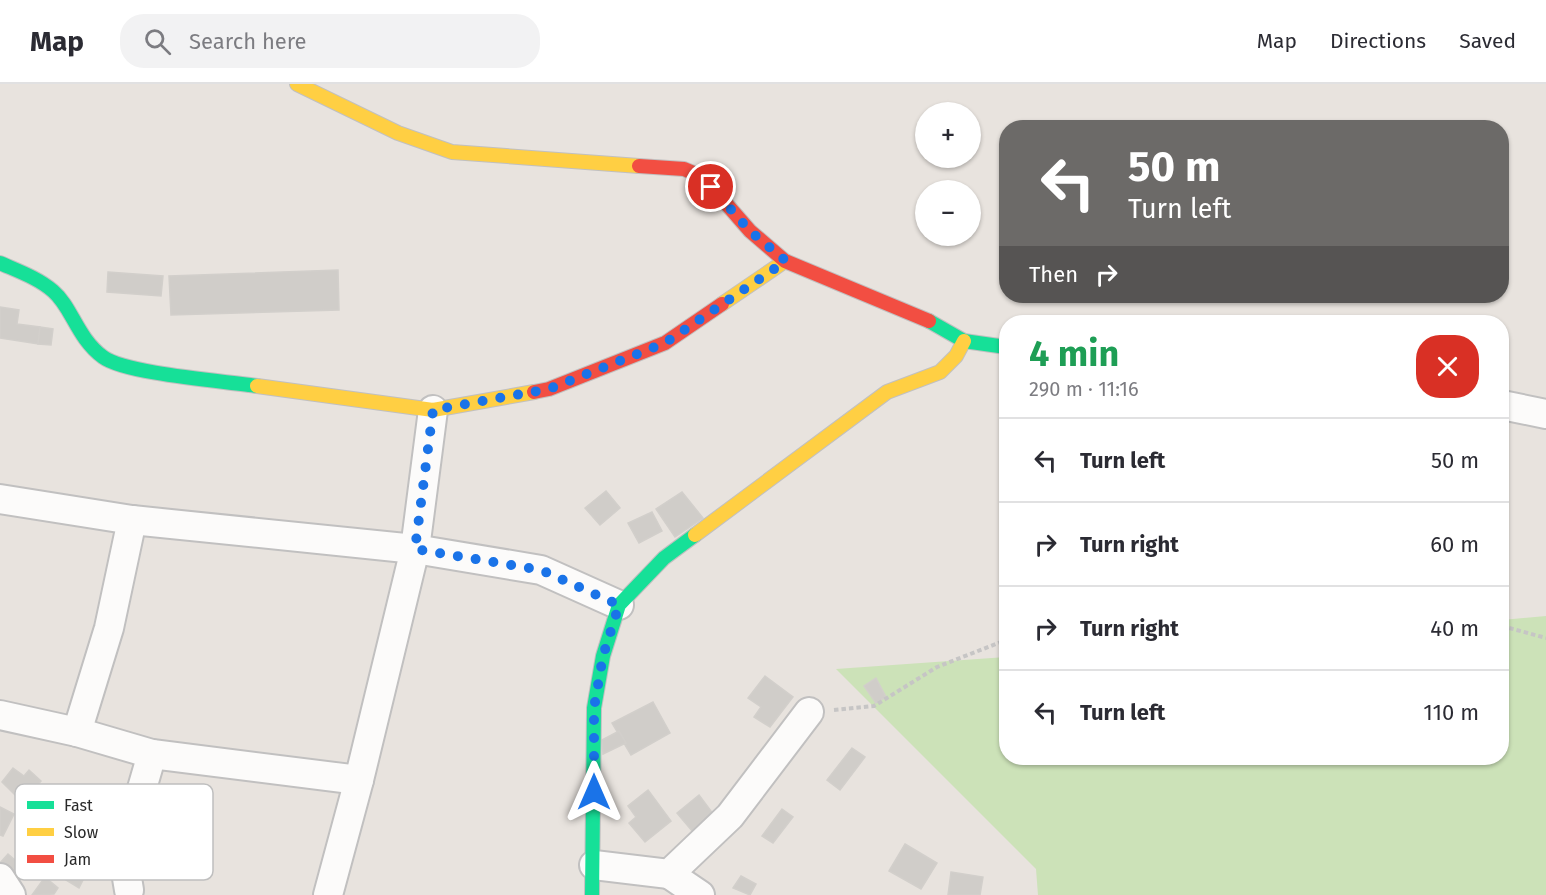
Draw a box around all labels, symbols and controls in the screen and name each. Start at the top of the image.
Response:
search box [120,14,540,68]
text: Map [30,25,84,58]
icon: search [141,25,174,58]
text: Search here [189,28,307,55]
text: Map [1257,28,1297,54]
text: Directions [1330,28,1426,54]
text: Saved [1459,28,1516,54]
map controls [915,102,981,246]
button: + [915,102,981,168]
text: 50 m [1128,142,1221,192]
icon: left [1029,144,1107,222]
pin [685,161,736,212]
icon: arrive [694,170,727,203]
button: − [915,180,981,246]
text: Turn left [1128,193,1231,225]
icon: right [1090,258,1123,291]
text: Then [1029,261,1078,288]
text: 4 min [1029,332,1119,376]
button: close [1416,335,1479,398]
text: 290 m · 11:16 [1029,377,1139,401]
icon: left [1029,444,1062,477]
text: Turn left [1080,447,1165,474]
text: 50 m [1431,447,1479,474]
icon: right [1029,528,1062,561]
text: Turn right [1080,531,1179,558]
text: 60 m [1430,531,1479,558]
icon: right [1029,612,1062,645]
text: Turn right [1080,615,1179,642]
text: 40 m [1430,615,1479,642]
icon: left [1029,696,1062,729]
text: Turn left [1080,699,1165,726]
text: 110 m [1423,699,1479,726]
position arrow [562,760,626,824]
legend [15,784,213,880]
text: Fast [64,796,93,815]
text: Slow [64,823,99,842]
text: Jam [64,850,91,869]

